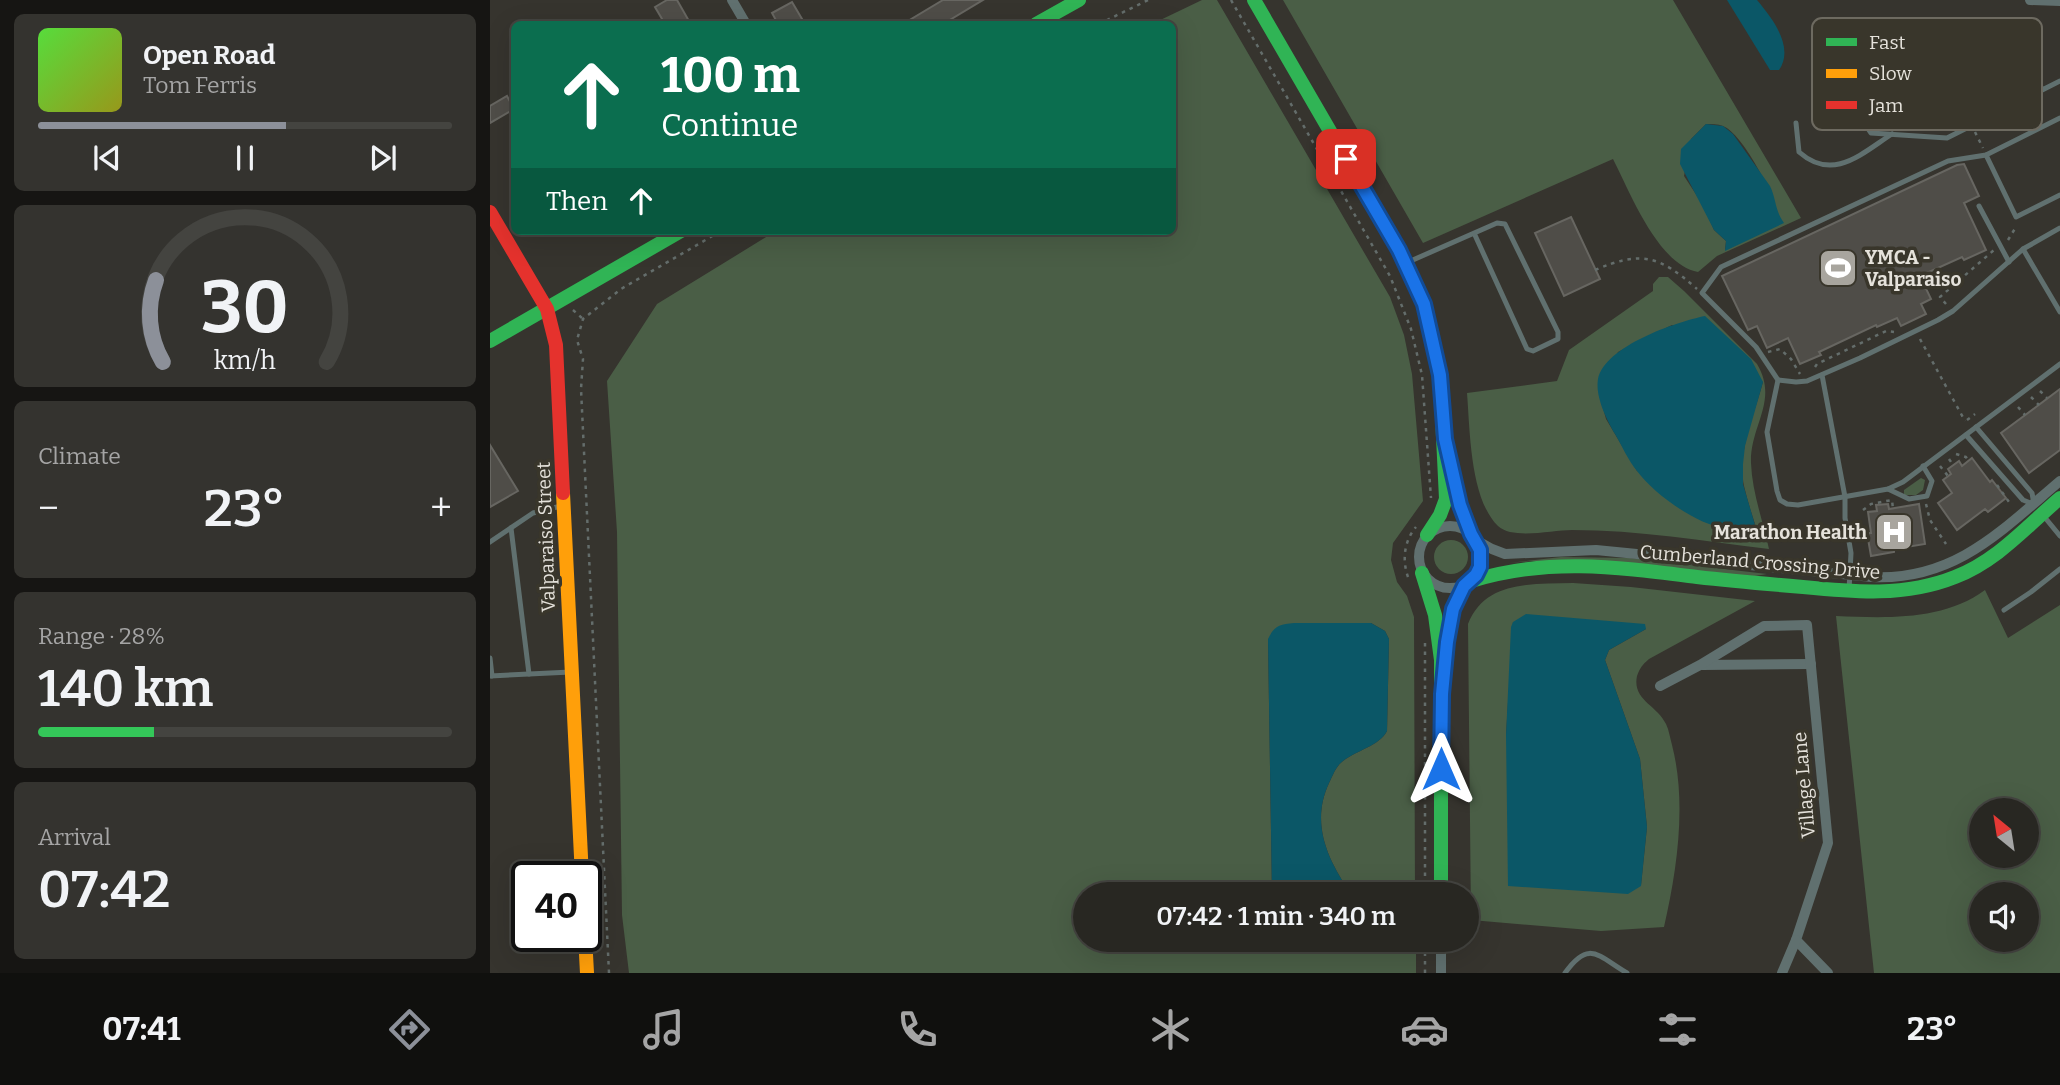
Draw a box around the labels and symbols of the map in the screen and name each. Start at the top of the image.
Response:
legend [1812,18,2042,130]
text: Fast [1869,31,1906,54]
text: Slow [1869,62,1912,85]
text: Jam [1868,94,1903,117]
pin [1316,129,1376,189]
place label: YMCA - Valparaiso [1865,246,1961,291]
sports icon: YMCA - Valparaiso [1817,247,1859,289]
street label: Valparaiso Street [532,461,560,613]
hospital icon: Marathon Health [1873,511,1915,553]
place label: Marathon Health [1714,521,1867,544]
street label: Cumberland Crossing Drive [1639,540,1881,584]
street label: Village Lane [1788,731,1820,839]
position arrow [1404,732,1478,806]
north arrow [1969,798,2039,868]
speed limit sign: 40 [511,861,602,952]

